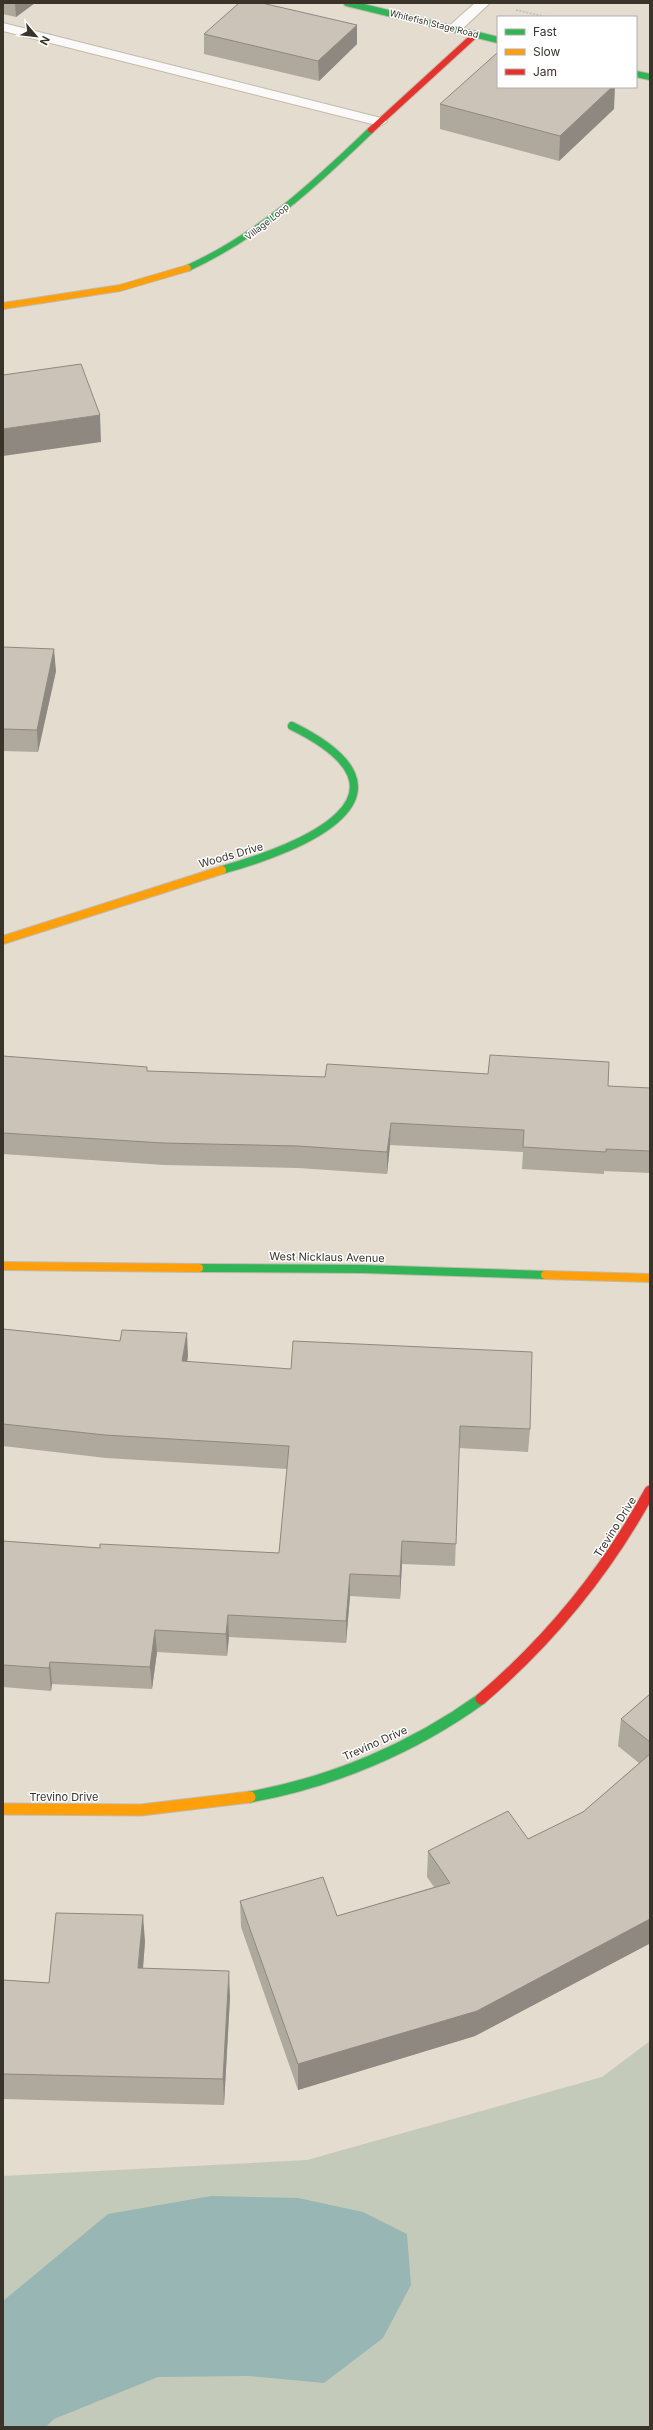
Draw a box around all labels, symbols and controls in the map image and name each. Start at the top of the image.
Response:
street label: Whitefish Stage Road [388,7,480,40]
north arrow [16,16,56,56]
legend [497,16,637,88]
text: Fast [533,24,557,39]
text: N [37,34,53,48]
text: Slow [533,44,561,59]
text: Jam [533,64,557,79]
street label: Village Loop [243,201,291,242]
street label: Woods Drive [197,839,265,871]
street label: West Nicklaus Avenue [269,1249,385,1265]
street label: Trevino Drive [591,1494,639,1560]
street label: Trevino Drive [341,1723,409,1763]
street label: Trevino Drive [30,1790,98,1804]

